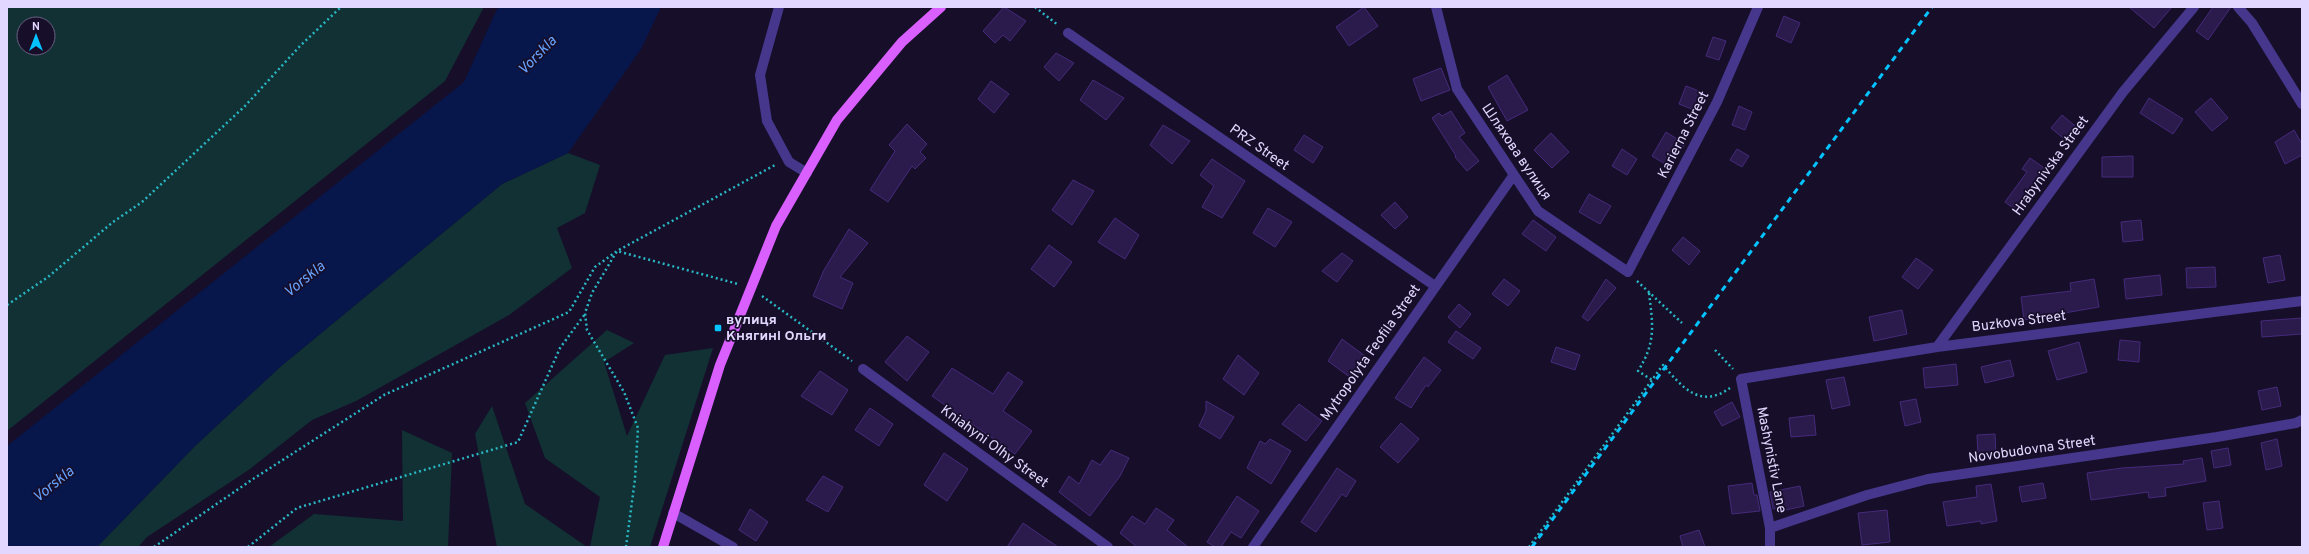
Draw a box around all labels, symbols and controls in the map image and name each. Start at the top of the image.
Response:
north arrow [16,16,56,56]
text: N [32,20,40,34]
water label: Vorskla [515,32,562,80]
street label: Karierna Street [1655,88,1713,182]
street label: Шляхова вулиця [1477,100,1555,204]
street label: Hrabynivska Street [2009,113,2093,219]
street label: PRZ Street [1226,121,1292,175]
water label: Vorskla [281,258,330,302]
street label: Mytropolyta Feofila Street [1317,282,1425,424]
street label: Buzkova Street [1971,308,2067,336]
place label: вулиця Княгині Ольги [726,312,826,345]
marker: вулиця Княгині Ольги [713,323,723,333]
street label: Kniahyni Olhy Street [937,402,1051,492]
street label: Mashynistiv Lane [1752,405,1790,515]
street label: Novobudovna Street [1967,433,2097,467]
water label: Vorskla [30,463,79,507]

